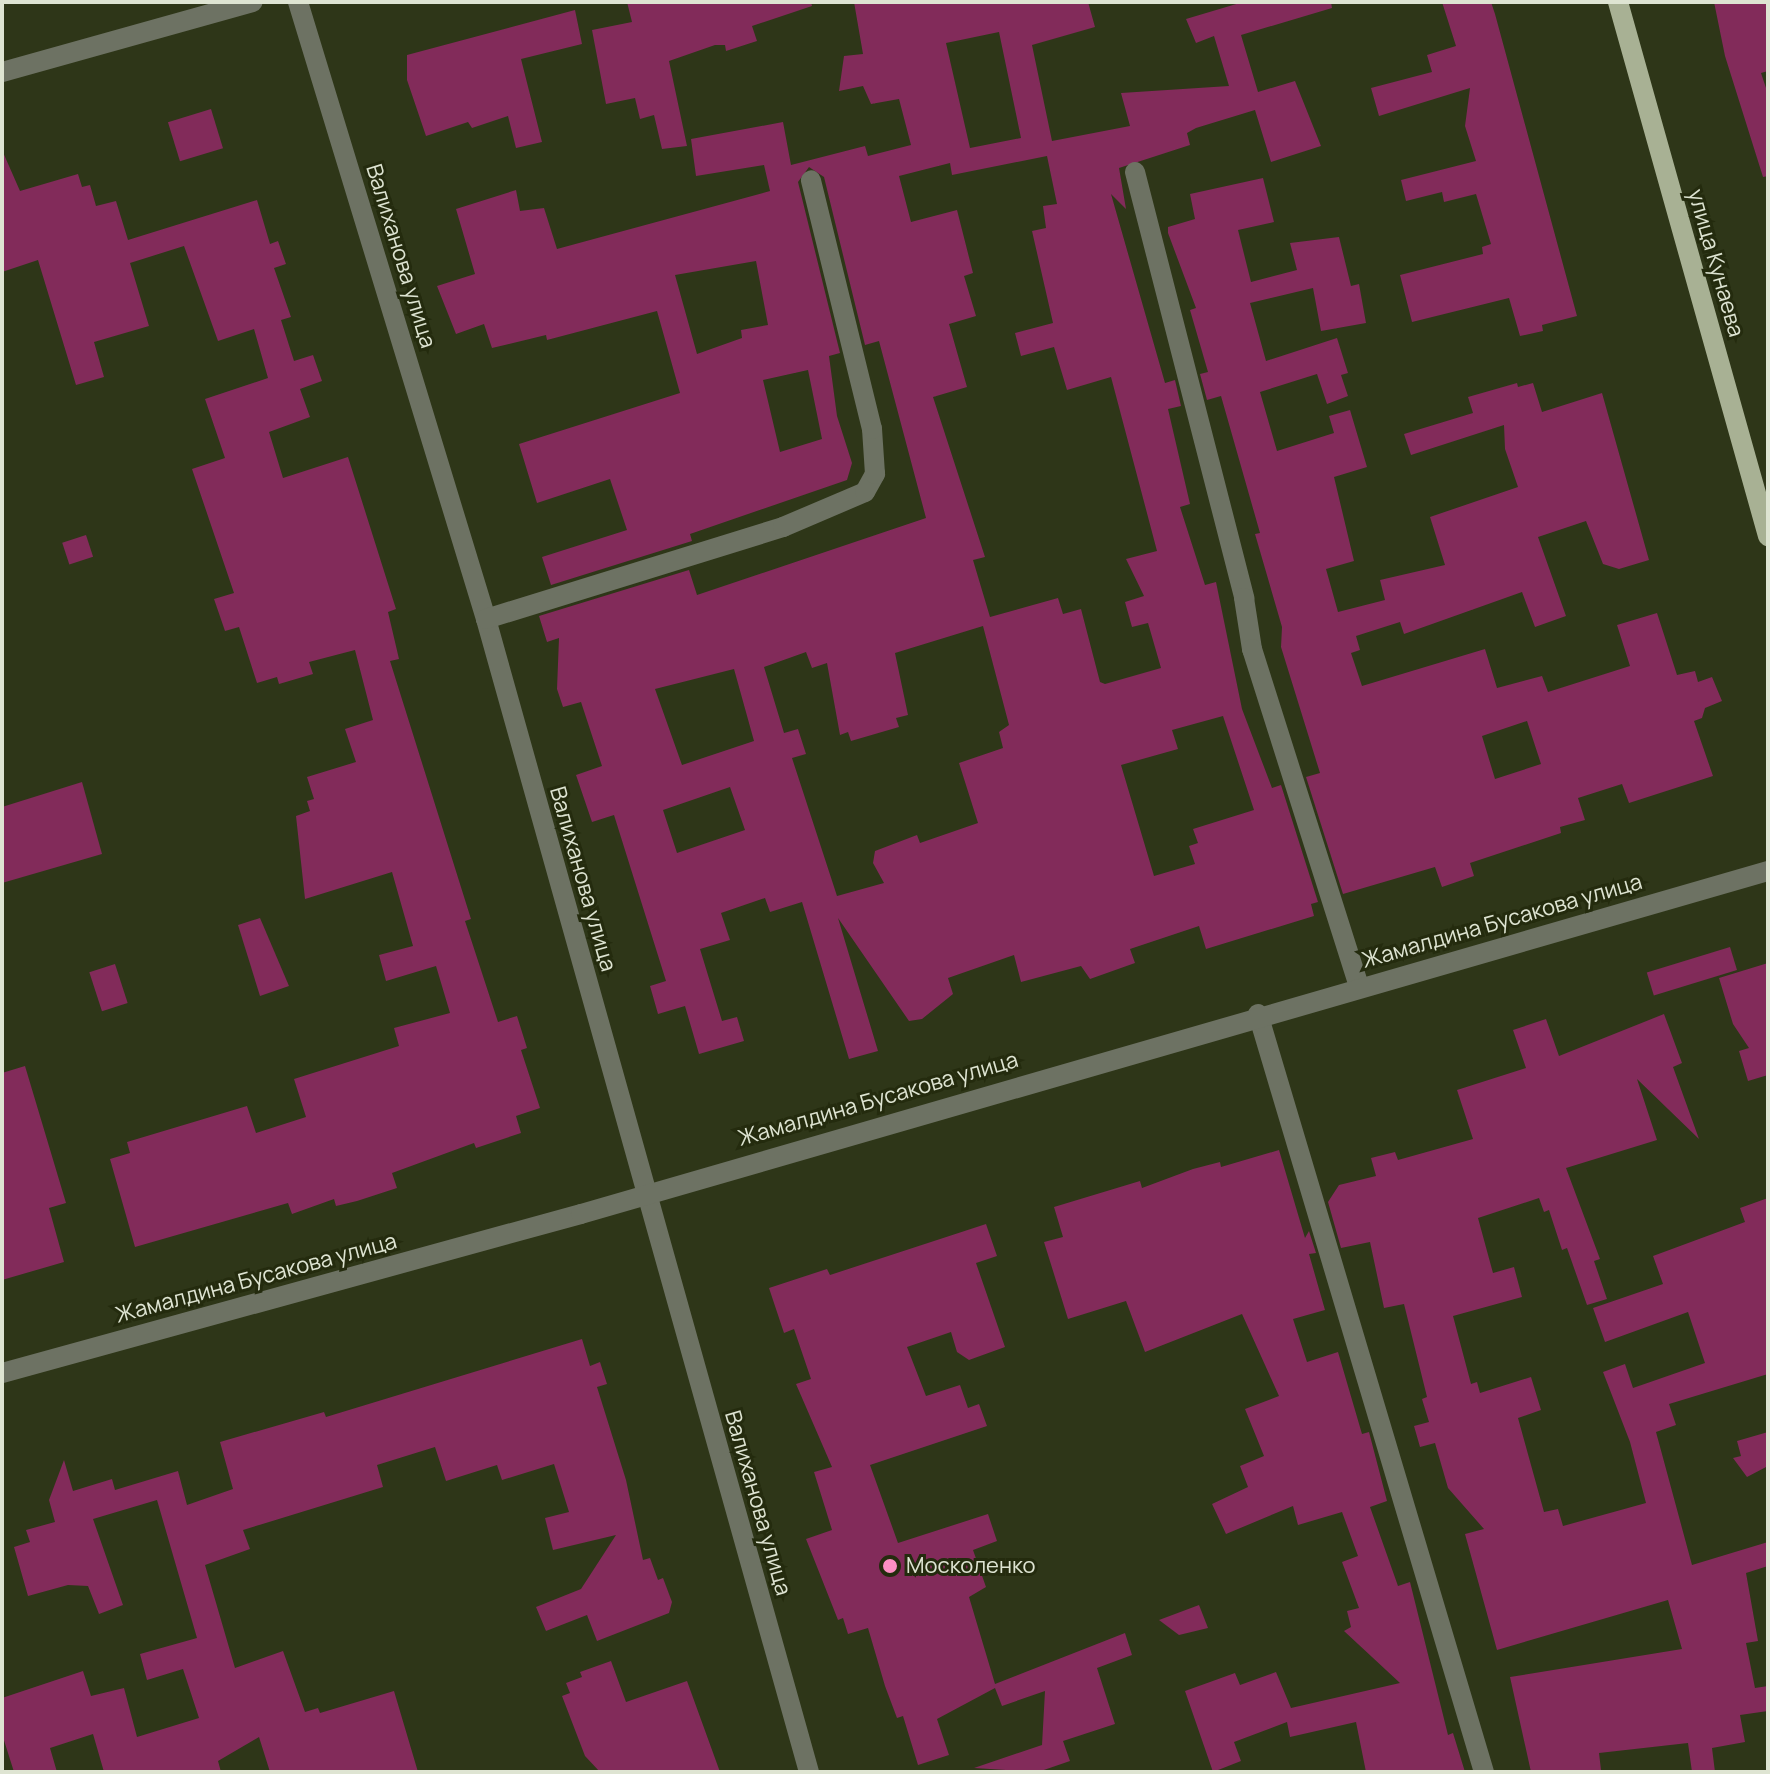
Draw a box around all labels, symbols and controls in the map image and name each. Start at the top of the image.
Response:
street label: Валиханова улица [360,161,442,351]
street label: улица Кунаева [1682,186,1750,340]
street label: Валиханова улица [544,784,622,974]
street label: Жамалдина Бусакова улица [1359,868,1645,974]
street label: Жамалдина Бусакова улица [735,1046,1021,1152]
street label: Жамалдина Бусакова улица [112,1228,400,1328]
street label: Валиханова улица [719,1408,797,1598]
place label: Москоленко [906,1553,1036,1579]
marker: Москоленко [881,1557,899,1575]

